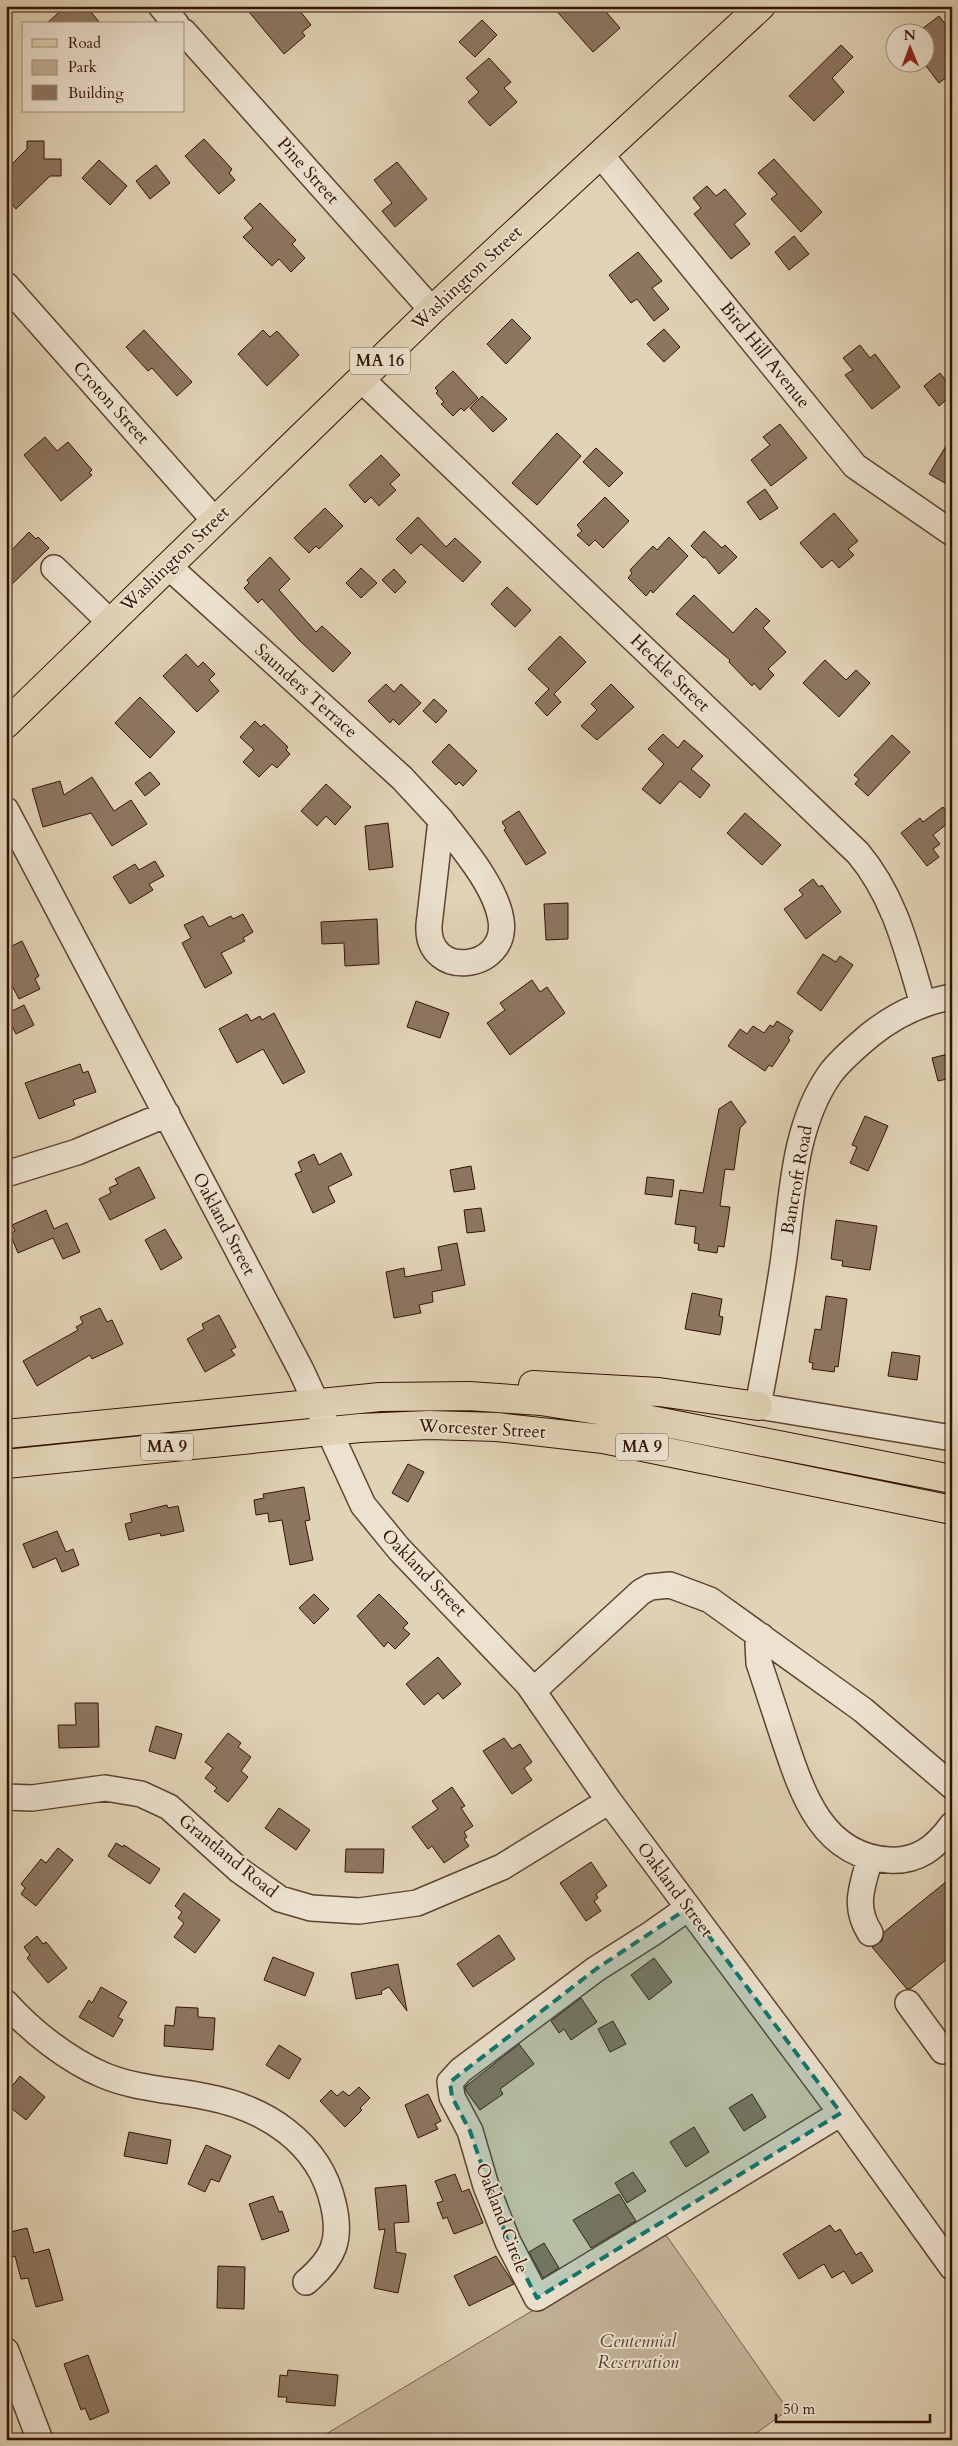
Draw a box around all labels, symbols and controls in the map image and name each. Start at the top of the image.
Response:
legend [22,22,185,112]
north arrow [886,22,936,72]
text: N [904,26,916,45]
text: Road [68,33,101,53]
text: Park [68,57,97,77]
text: Building [68,83,124,103]
street label: Pine Street [271,132,345,210]
street label: Washington Street [406,220,528,336]
street label: Bird Hill Avenue [714,296,816,414]
road number: MA 16 [350,348,410,374]
street label: Croton Street [67,356,155,450]
street label: Washington Street [114,500,235,618]
street label: Heckle Street [625,629,716,718]
street label: Saunders Terrace [249,638,363,744]
street label: Bancroft Road [775,1123,819,1236]
street label: Oakland Street [186,1168,262,1280]
street label: Worcester Street [417,1413,546,1445]
road number: MA 9 [141,1434,193,1460]
road number: MA 9 [616,1434,668,1460]
street label: Oakland Street [376,1524,473,1623]
street label: Grantland Road [173,1808,283,1904]
street label: Oakland Street [631,1837,719,1943]
street label: Oakland Circle [469,2159,535,2277]
park label: Centennial Reservation [597,2329,679,2375]
scale bar [776,2391,929,2423]
text: 50 m [783,2399,815,2419]

